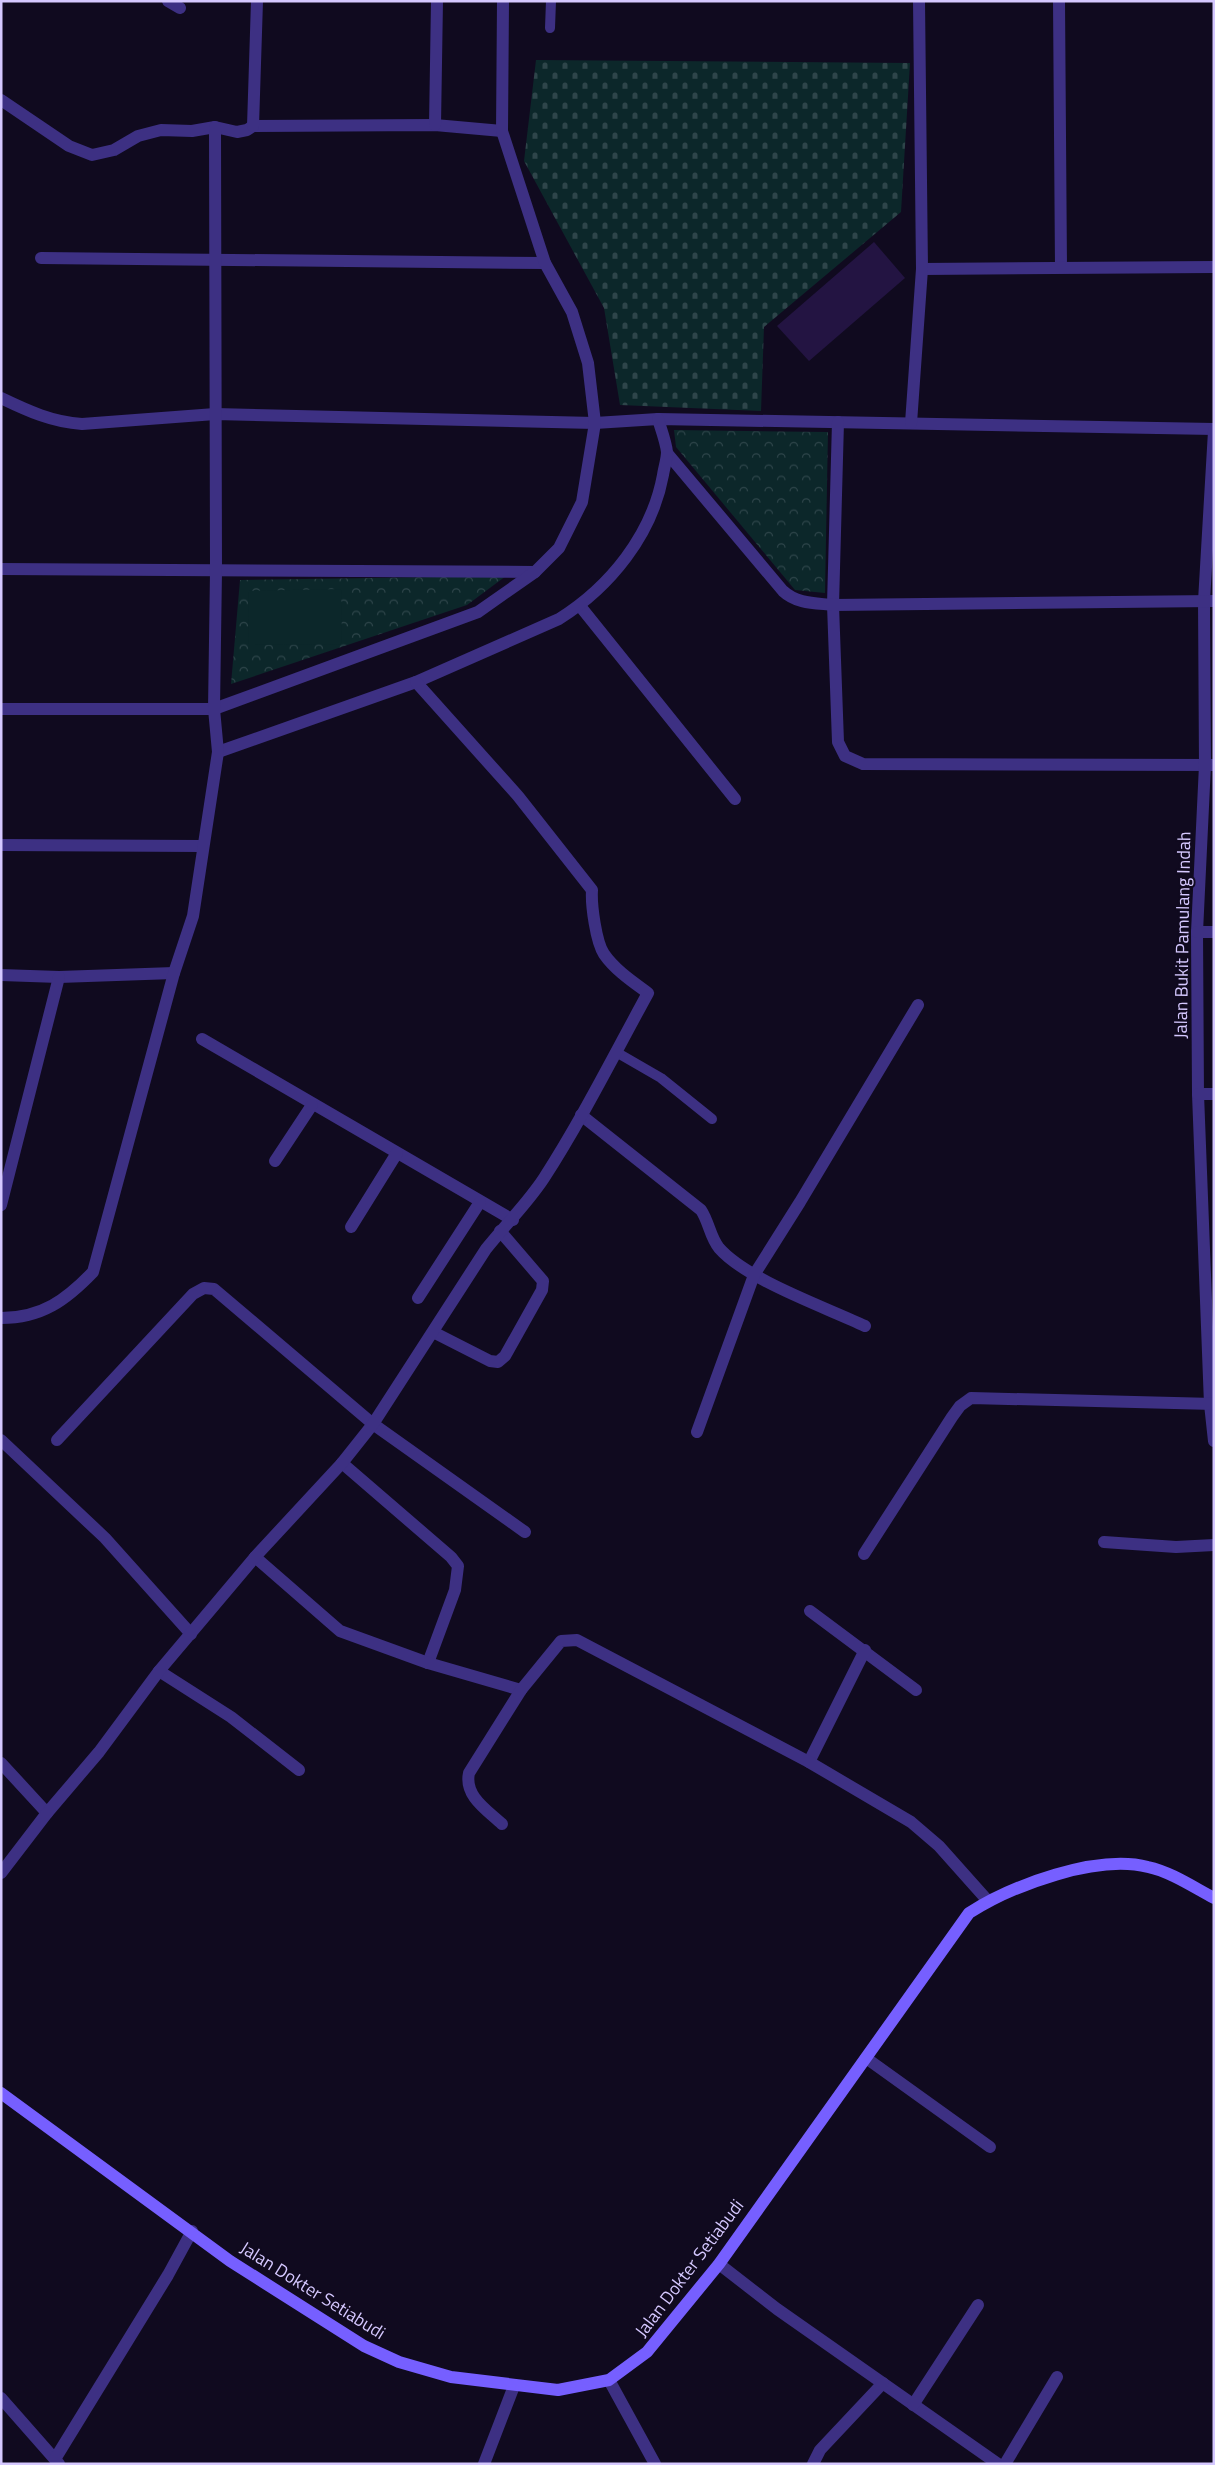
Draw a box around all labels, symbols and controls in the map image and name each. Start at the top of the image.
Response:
street label: Jalan Bukit Pamulang Indah [1167,831,1197,1039]
street label: Jalan Dokter Setiabudi [628,2193,750,2343]
street label: Jalan Dokter Setiabudi [235,2234,391,2346]

